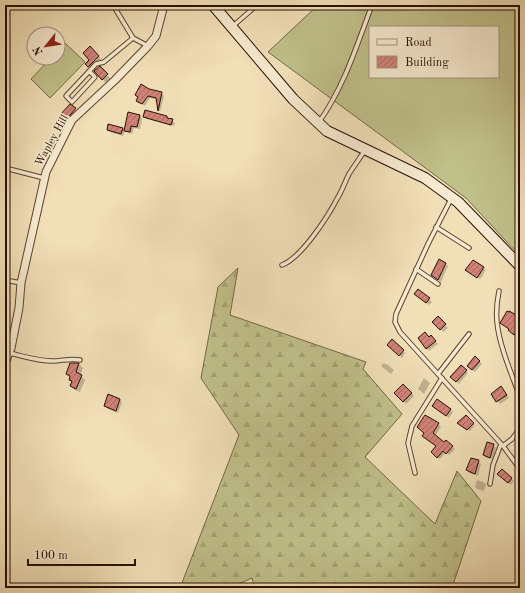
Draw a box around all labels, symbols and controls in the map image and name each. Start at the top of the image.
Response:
north arrow [26,26,66,66]
legend [369,26,499,78]
text: Road [405,37,432,49]
text: N [31,43,46,57]
text: Building [405,57,449,69]
street label: Wapley Hill [34,113,71,168]
scale bar [28,541,135,567]
text: 100 m [34,550,68,562]

